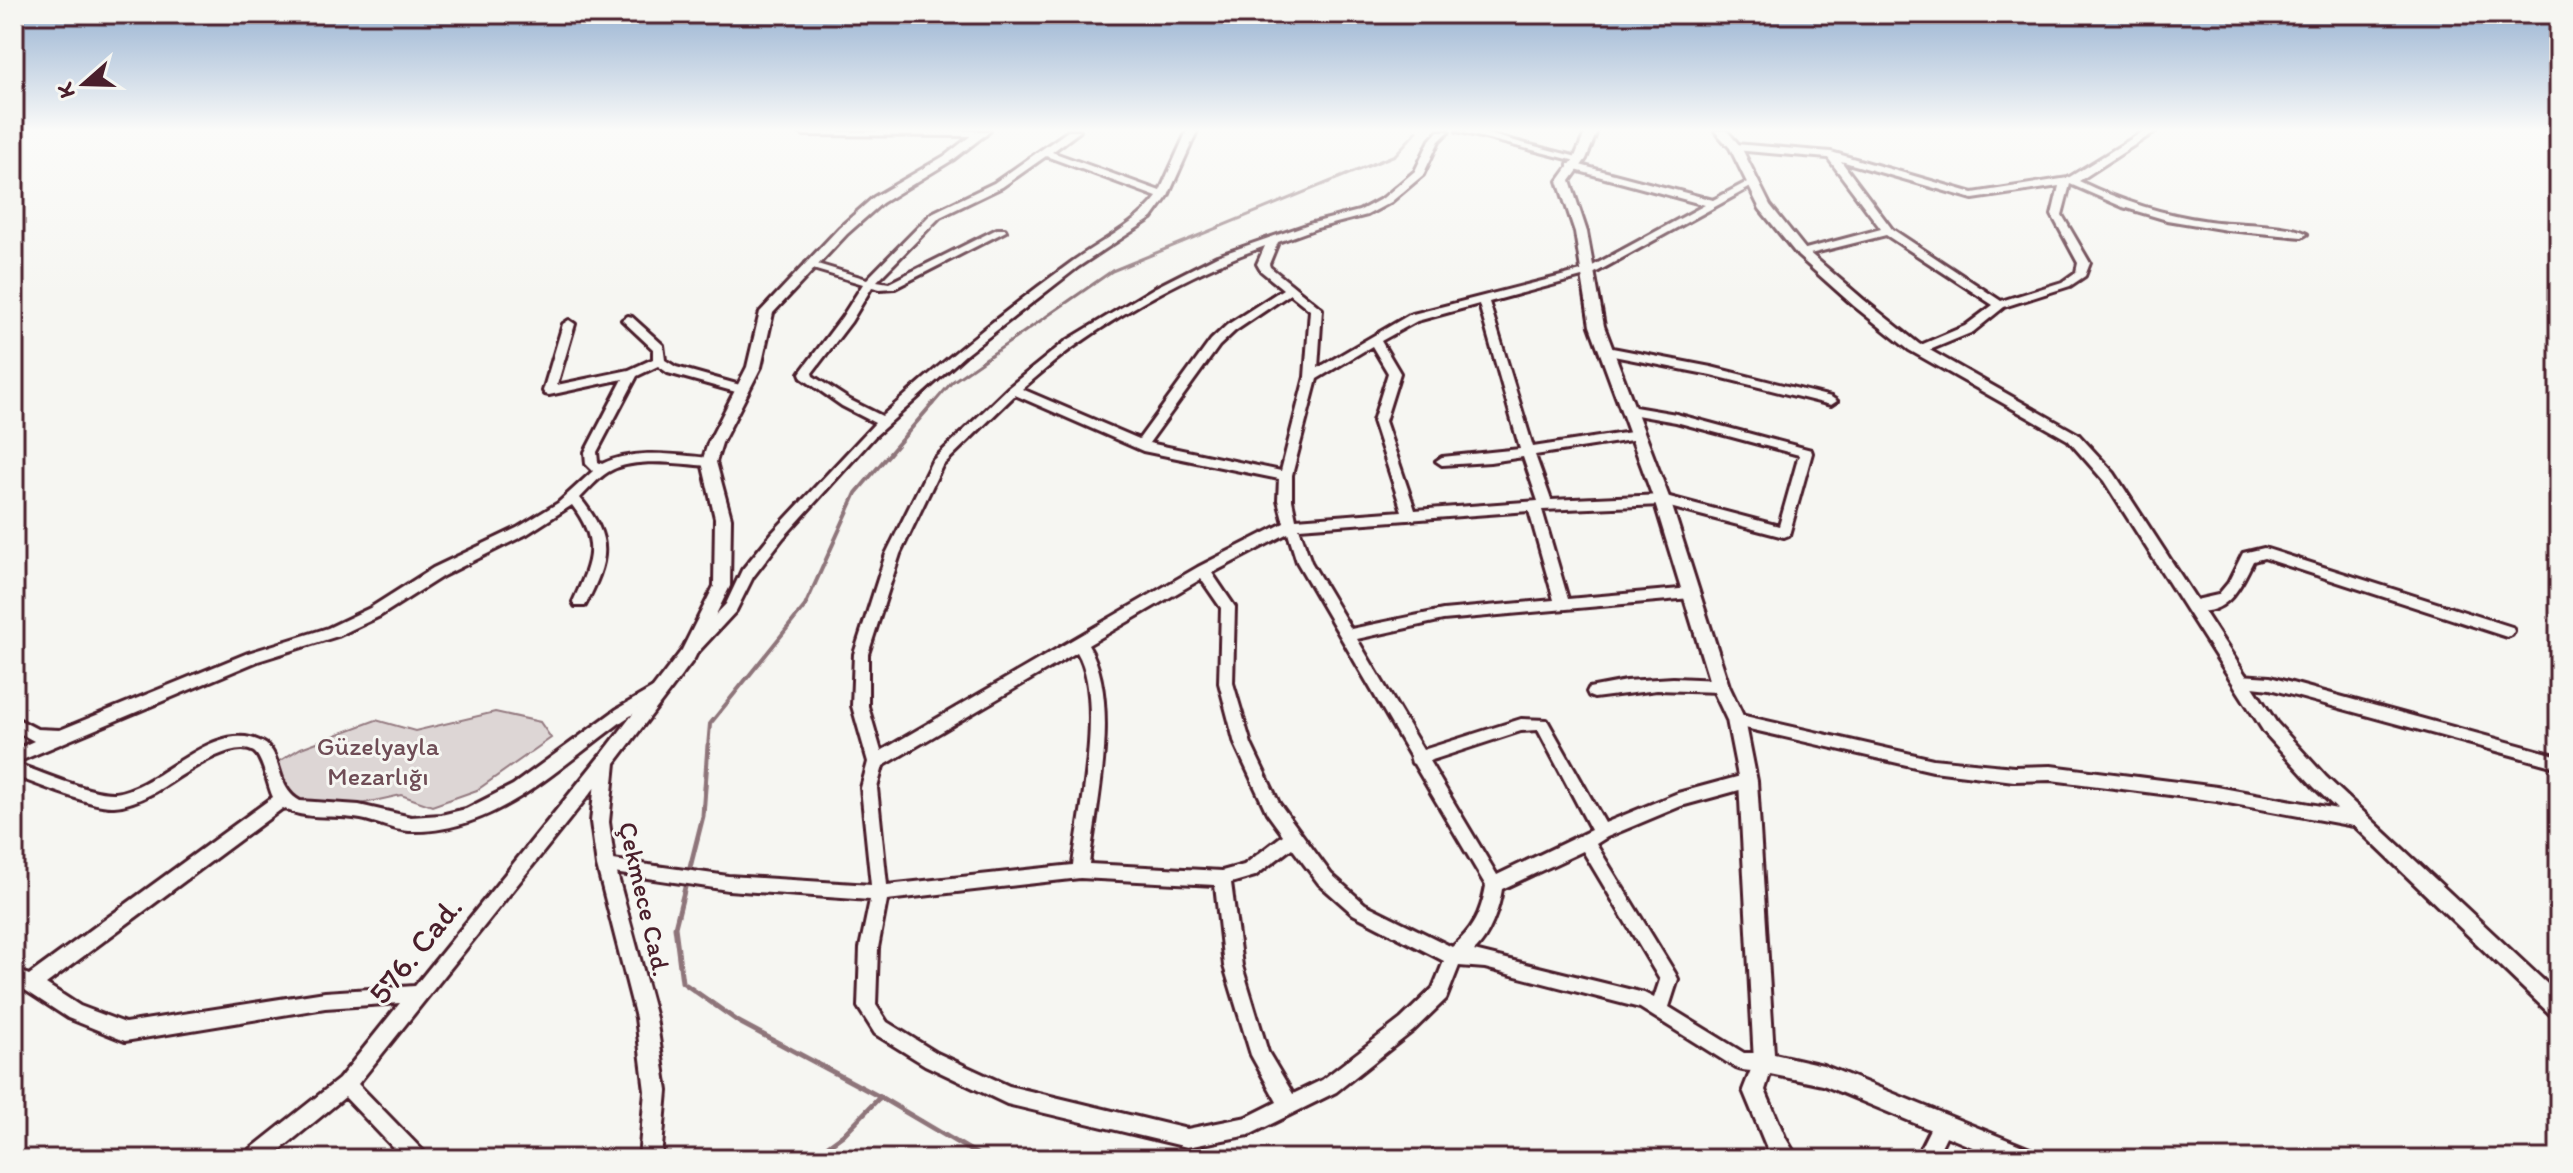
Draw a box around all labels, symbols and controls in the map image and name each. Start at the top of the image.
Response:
north arrow [44,44,124,124]
text: K [50,79,81,102]
park label: Güzelyayla Mezarlığı [317,730,440,792]
street label: Çekmece Cad. [612,819,678,979]
street label: 576. Cad. [360,889,470,1011]

